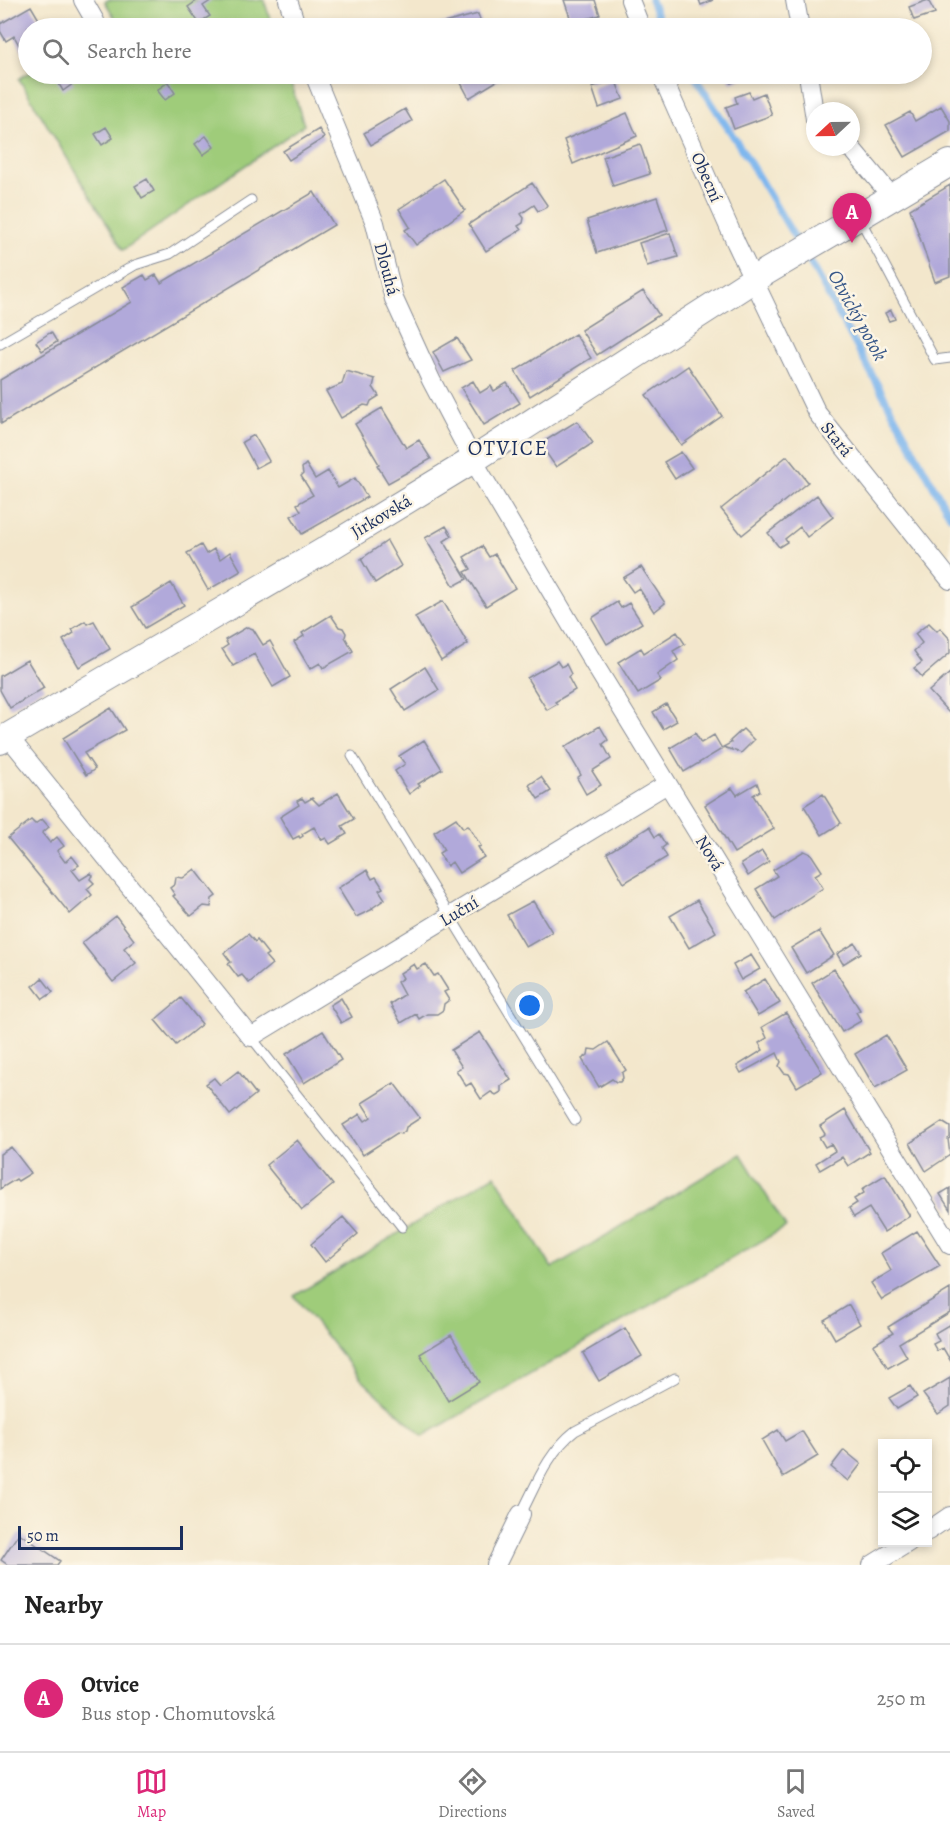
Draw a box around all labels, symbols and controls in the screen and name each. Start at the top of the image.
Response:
search box [18,18,932,84]
icon: search [39,35,72,68]
text: Search here [87,36,192,66]
north arrow [806,102,860,156]
street label: Obecní [685,148,729,206]
pin: A [832,194,872,243]
street label: Dlouhá [368,240,406,299]
water label: Otvický potok [821,265,894,366]
street label: Stará [815,416,859,462]
district label: OTVICE [468,434,548,462]
street label: Jirkovská [346,488,416,544]
street label: Nová [690,831,730,876]
street label: Luční [435,890,483,932]
your location [515,991,544,1020]
map controls [878,1439,932,1547]
button: locate [878,1439,932,1493]
button: layers [878,1493,932,1547]
scale bar [18,1523,183,1550]
text: 50 m [27,1525,59,1547]
text: Nearby [24,1587,103,1622]
text: Otvice [81,1670,139,1700]
text: A [37,1685,50,1712]
text: 250 m [877,1685,926,1712]
text: Bus stop · Chomutovská [81,1700,275,1727]
tab: Map [135,1765,168,1823]
tab: Directions [438,1765,507,1823]
tab: Saved [777,1765,815,1823]

